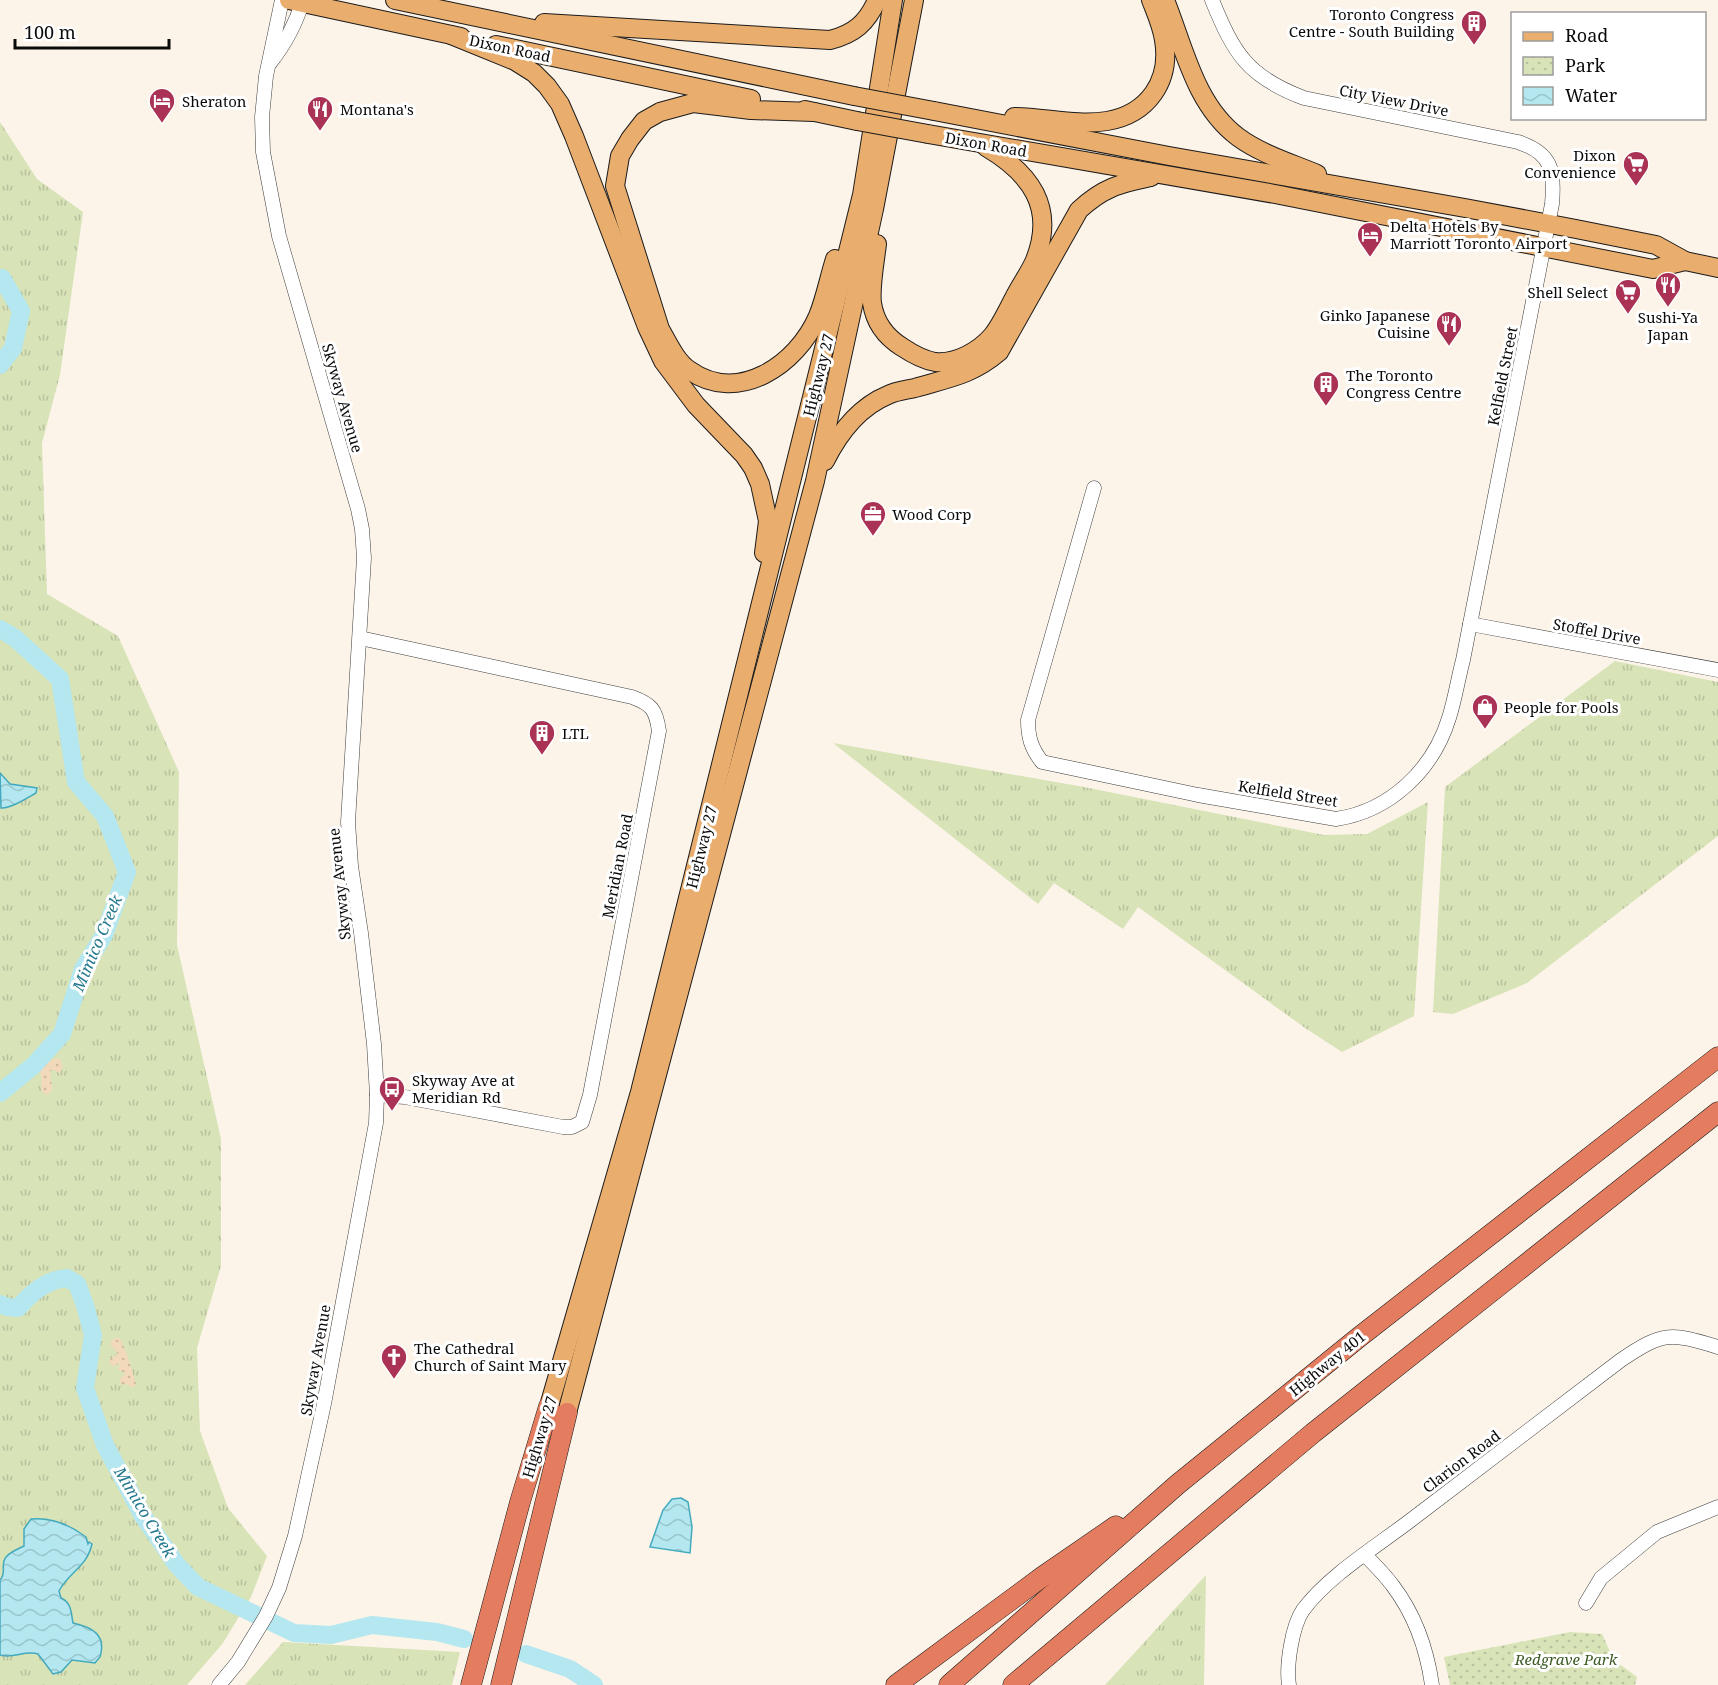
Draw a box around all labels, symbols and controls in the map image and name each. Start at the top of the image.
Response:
place label: Toronto Congress Centre - South Building [1289,4,1454,41]
building icon: Toronto Congress Centre - South Building [1459,8,1489,46]
scale bar [15,12,170,50]
legend [1511,12,1706,120]
text: 100 m [24,20,76,44]
text: Road [1565,23,1608,47]
street label: Dixon Road [467,30,553,66]
text: Park [1565,53,1605,77]
street label: City View Drive [1338,80,1450,120]
text: Water [1565,83,1618,107]
hotel icon: Sheraton [147,86,177,124]
place label: Sheraton [182,91,247,111]
restaurant icon: Montana's [305,94,335,132]
place label: Montana's [340,99,414,119]
street label: Dixon Road [944,127,1028,161]
place label: Dixon Convenience [1524,145,1616,182]
supermarket icon: Dixon Convenience [1621,149,1651,187]
place label: Delta Hotels By Marriott Toronto Airport [1390,216,1568,253]
hotel icon: Delta Hotels By Marriott Toronto Airport [1355,220,1385,258]
restaurant icon: Sushi-Ya Japan [1653,270,1683,308]
supermarket icon: Shell Select [1613,277,1643,315]
place label: Shell Select [1528,282,1608,302]
place label: Ginko Japanese Cuisine [1320,305,1430,342]
place label: Sushi-Ya Japan [1638,307,1698,344]
restaurant icon: Ginko Japanese Cuisine [1434,309,1464,347]
street label: Kelfield Street [1483,325,1521,427]
street label: Highway 27 [798,332,838,418]
street label: Skyway Avenue [318,341,368,455]
place label: The Toronto Congress Centre [1346,365,1461,402]
building icon: The Toronto Congress Centre [1311,369,1341,407]
office icon: Wood Corp [858,499,888,537]
place label: Wood Corp [892,504,971,524]
street label: Stoffel Drive [1552,613,1642,649]
shop icon: People for Pools [1470,692,1500,730]
place label: People for Pools [1504,697,1619,717]
building icon: LTL [527,718,557,756]
place label: LTL [562,723,589,743]
street label: Kelfield Street [1237,775,1339,811]
street label: Highway 27 [681,804,721,890]
street label: Meridian Road [597,812,637,920]
street label: Skyway Avenue [323,827,355,941]
water label: Mimico Creek [66,891,127,995]
place label: Skyway Ave at Meridian Rd [412,1070,515,1107]
bus stop icon: Skyway Ave at Meridian Rd [377,1074,407,1112]
street label: Skyway Avenue [295,1303,335,1417]
street label: Highway 401 [1285,1326,1369,1400]
place label: The Cathedral Church of Saint Mary [414,1338,567,1375]
church icon: The Cathedral Church of Saint Mary [379,1342,409,1380]
street label: Highway 27 [517,1394,561,1480]
street label: Clarion Road [1418,1425,1504,1497]
water label: Mimico Creek [109,1462,181,1562]
park label: Redgrave Park [1514,1649,1618,1669]

